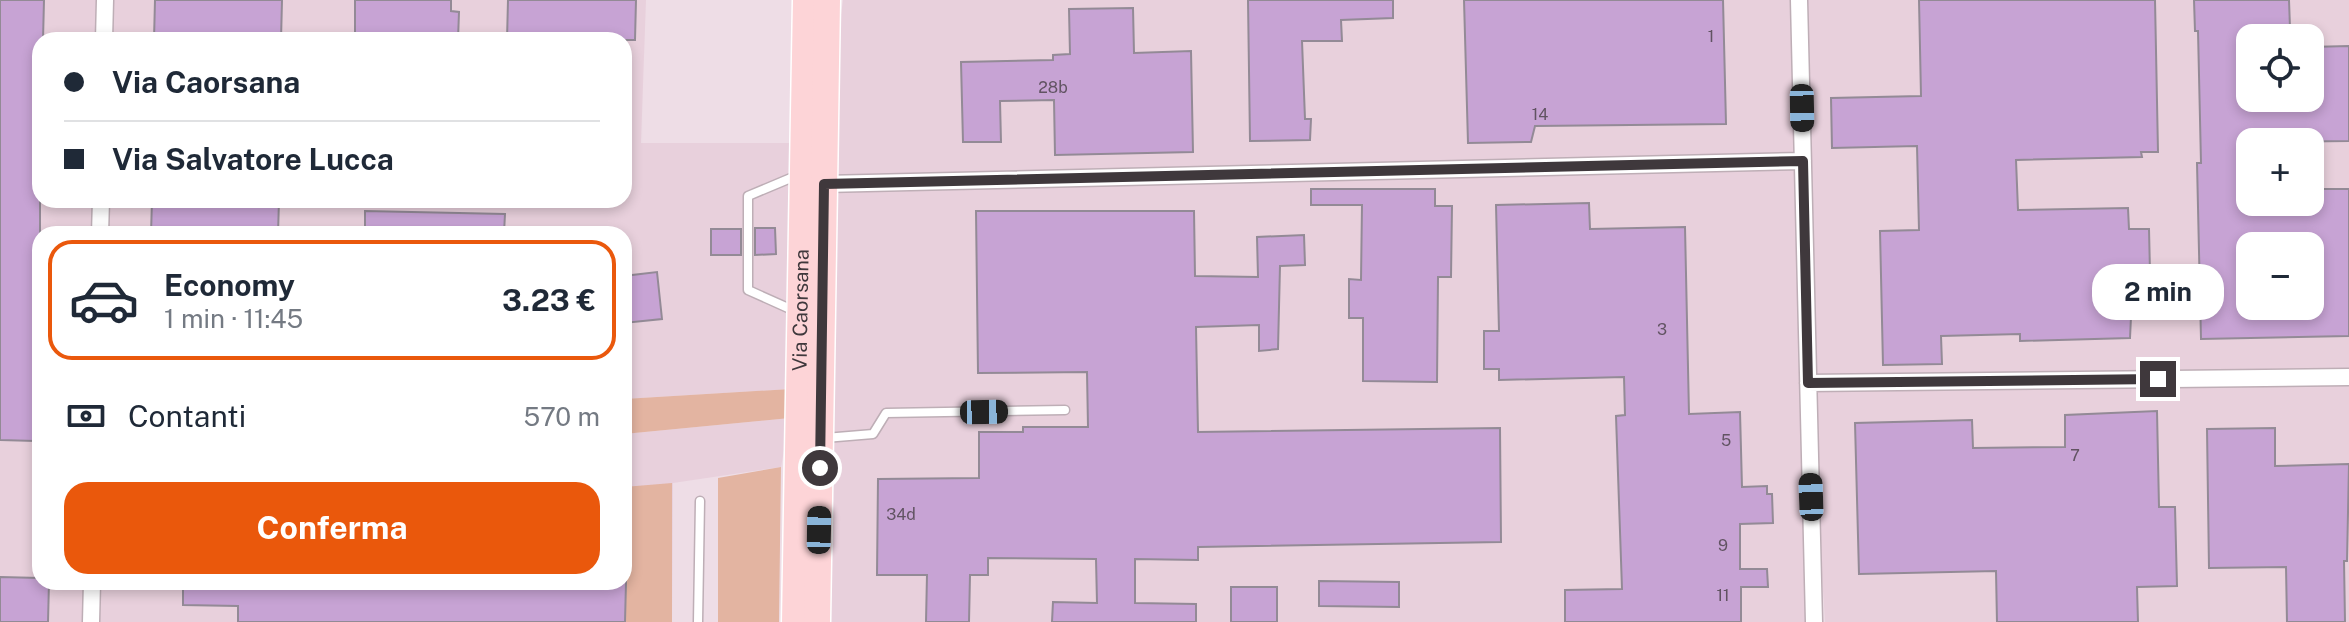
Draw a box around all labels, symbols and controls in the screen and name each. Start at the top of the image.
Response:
map controls [2236,24,2324,320]
button: locate [2236,24,2324,112]
house number: 1 [1708,27,1714,46]
text: Via Caorsana [112,64,300,100]
house number: 28b [1038,78,1068,97]
car [1790,84,1814,132]
house number: 14 [1532,105,1548,124]
button: + [2236,128,2324,216]
text: Via Salvatore Lucca [112,141,394,177]
button: − [2236,232,2324,320]
street label: Via Caorsana [787,249,814,371]
callout: 2 min [2092,263,2224,319]
icon: car [68,264,140,336]
text: Economy [164,267,295,303]
text: 2 min [2124,276,2192,307]
text: 3.23 € [502,282,596,318]
text: 1 min · 11:45 [164,303,303,334]
house number: 3 [1657,320,1667,339]
route end [2140,361,2176,397]
icon: cash [64,394,108,438]
text: Contanti [128,398,246,434]
car [960,400,1008,424]
text: 570 m [524,401,600,432]
house number: 5 [1721,431,1731,450]
house number: 7 [2070,446,2080,465]
route start [802,450,838,486]
car [1798,473,1824,521]
button: Conferma [64,482,600,574]
house number: 34d [886,505,916,524]
car [807,506,831,554]
house number: 9 [1718,536,1728,555]
house number: 11 [1716,586,1730,605]

